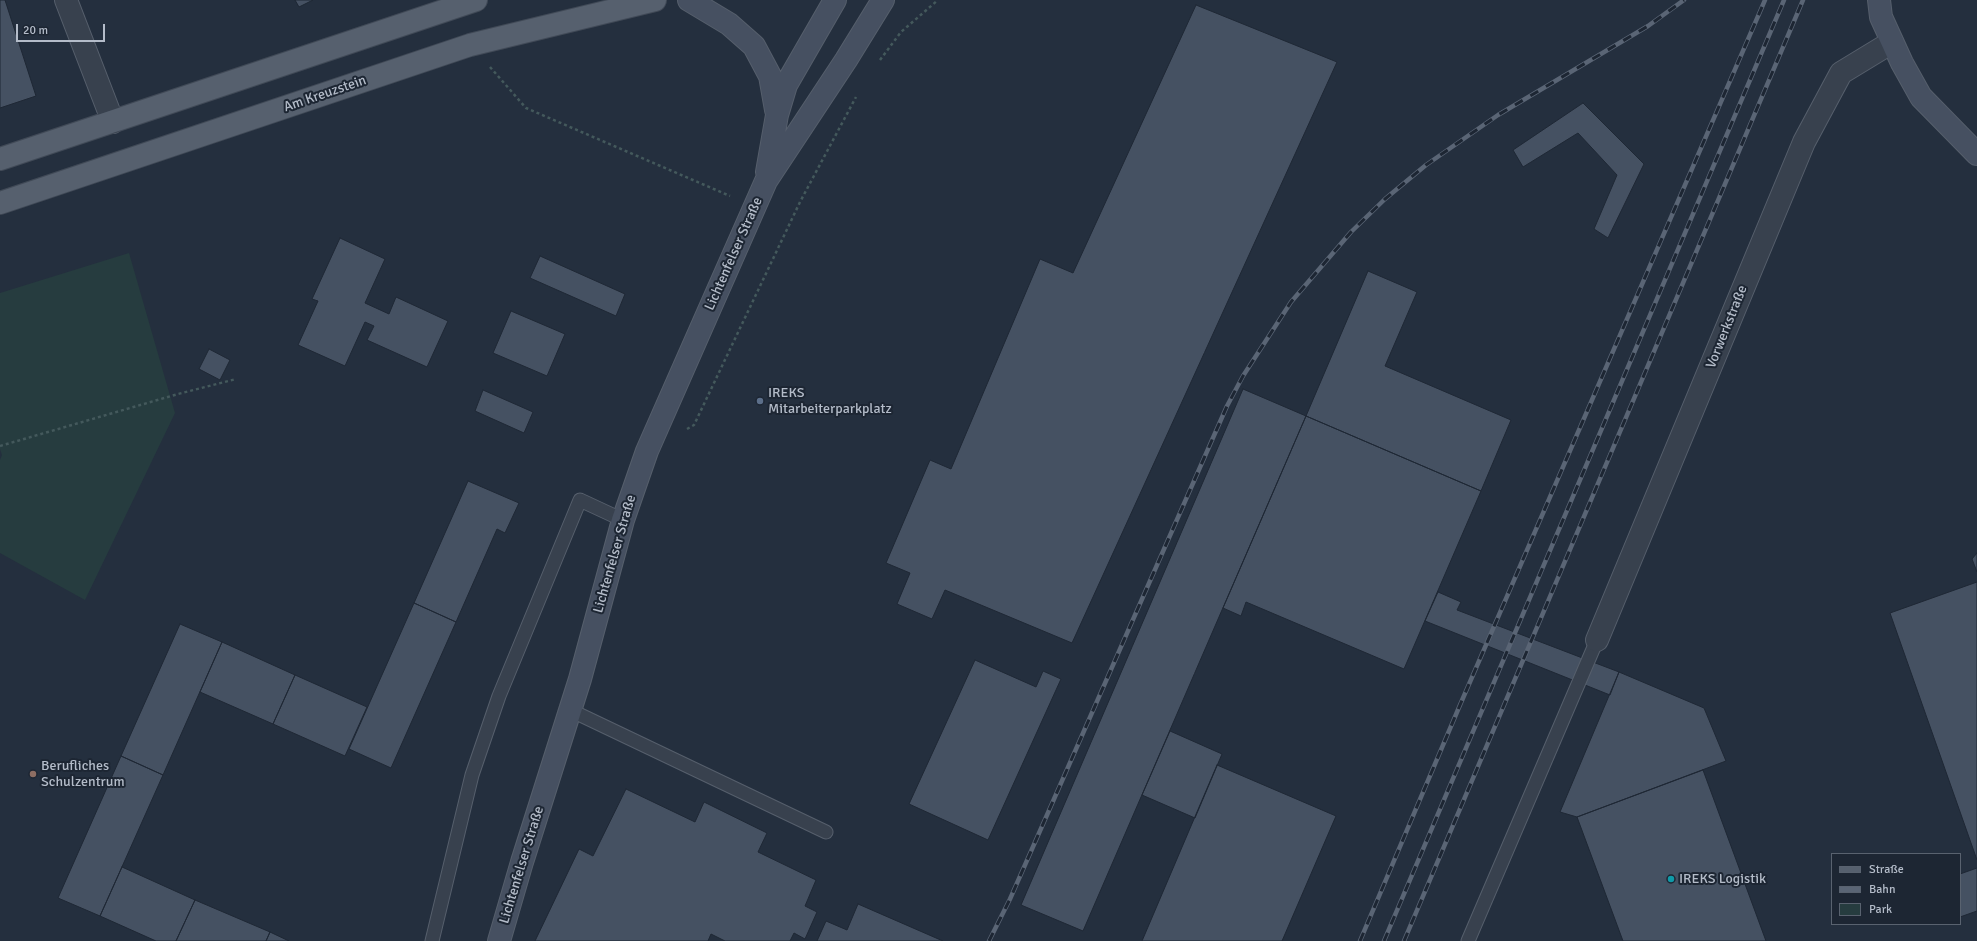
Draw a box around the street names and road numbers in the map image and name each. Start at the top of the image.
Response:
street label: Am Kreuzstein [281,72,369,116]
street label: Lichtenfelser Straße [701,195,767,313]
street label: Vorwerkstraße [1703,283,1751,371]
street label: Lichtenfelser Straße [590,493,640,615]
street label: Lichtenfelser Straße [496,804,548,926]

